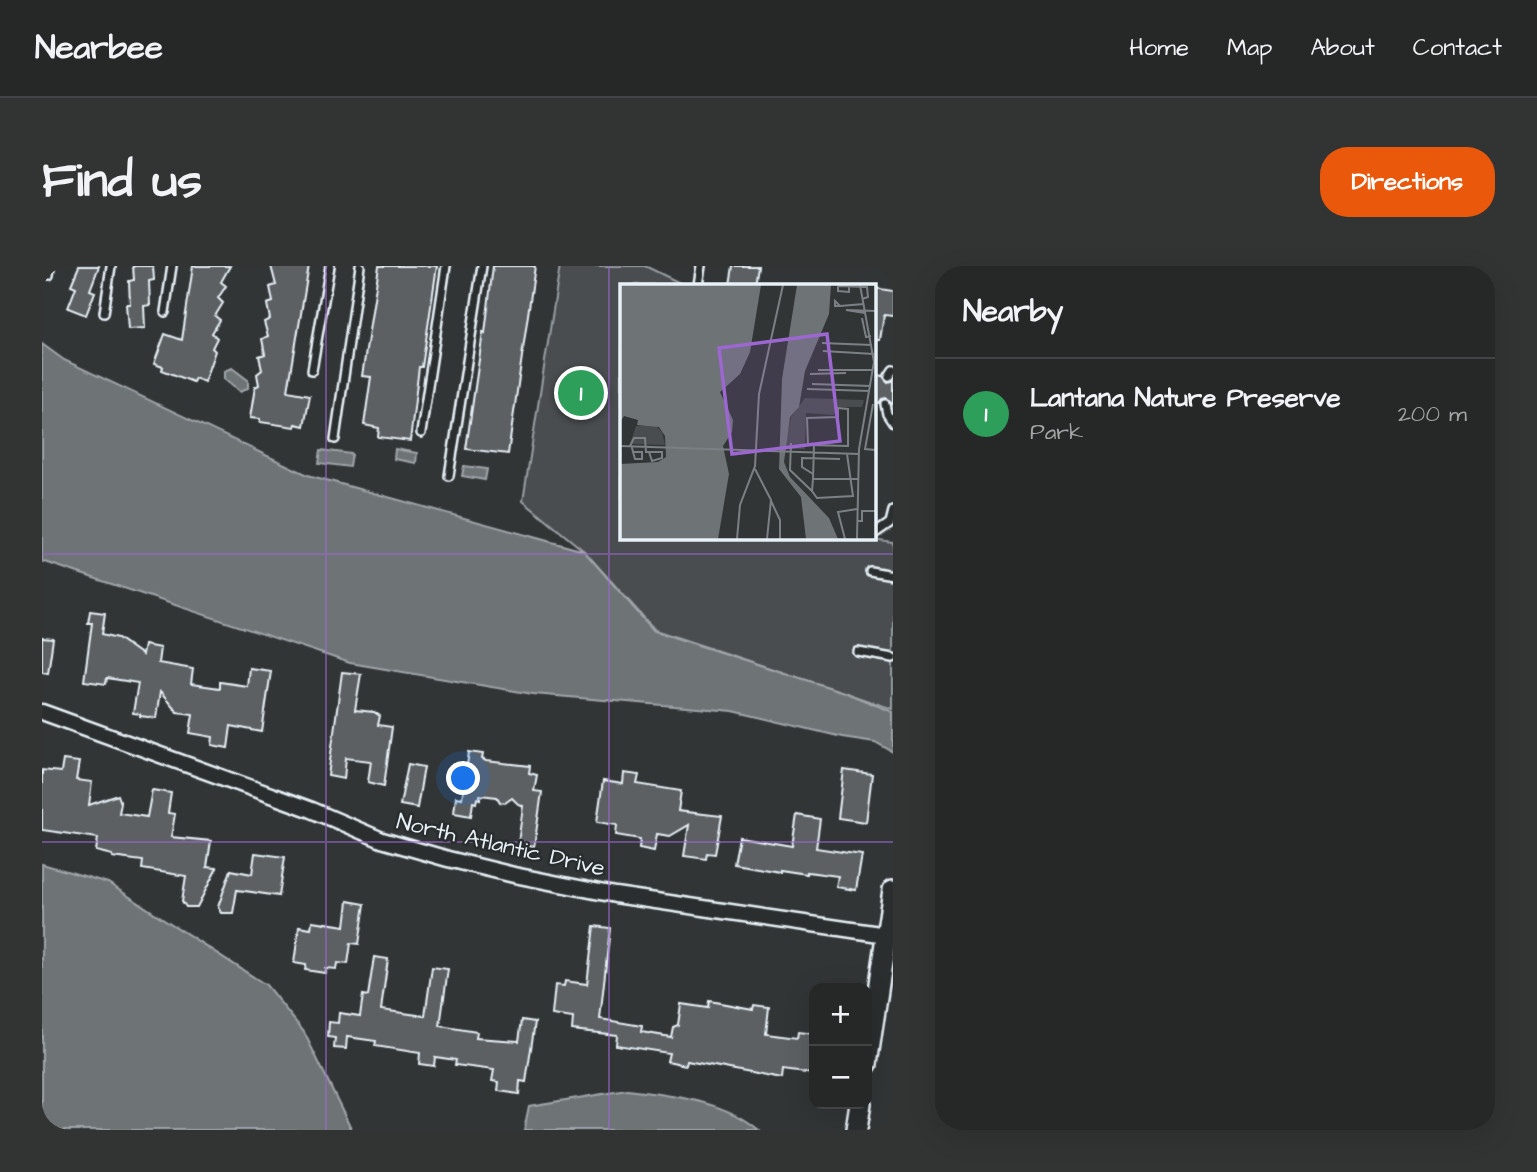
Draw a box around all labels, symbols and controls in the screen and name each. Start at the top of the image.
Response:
text: Nearbee [35,25,163,71]
text: Home [1129,31,1189,65]
text: Map [1227,31,1272,65]
text: About [1310,31,1375,65]
text: Contact [1413,31,1502,65]
button: Directions [1320,147,1495,217]
text: Find us [42,148,202,216]
inset map [620,284,876,539]
text: Nearby [963,291,1063,333]
pin: 1 [558,367,604,419]
text: Lantana Nature Preserve [1030,380,1341,416]
text: 1 [985,398,987,430]
text: 200 m [1398,398,1467,430]
text: Park [1030,416,1083,448]
your location [446,761,480,795]
street label: North Atlantic Drive [394,805,608,884]
map controls [809,983,872,1109]
button: + [809,983,872,1046]
button: − [809,1046,872,1109]

